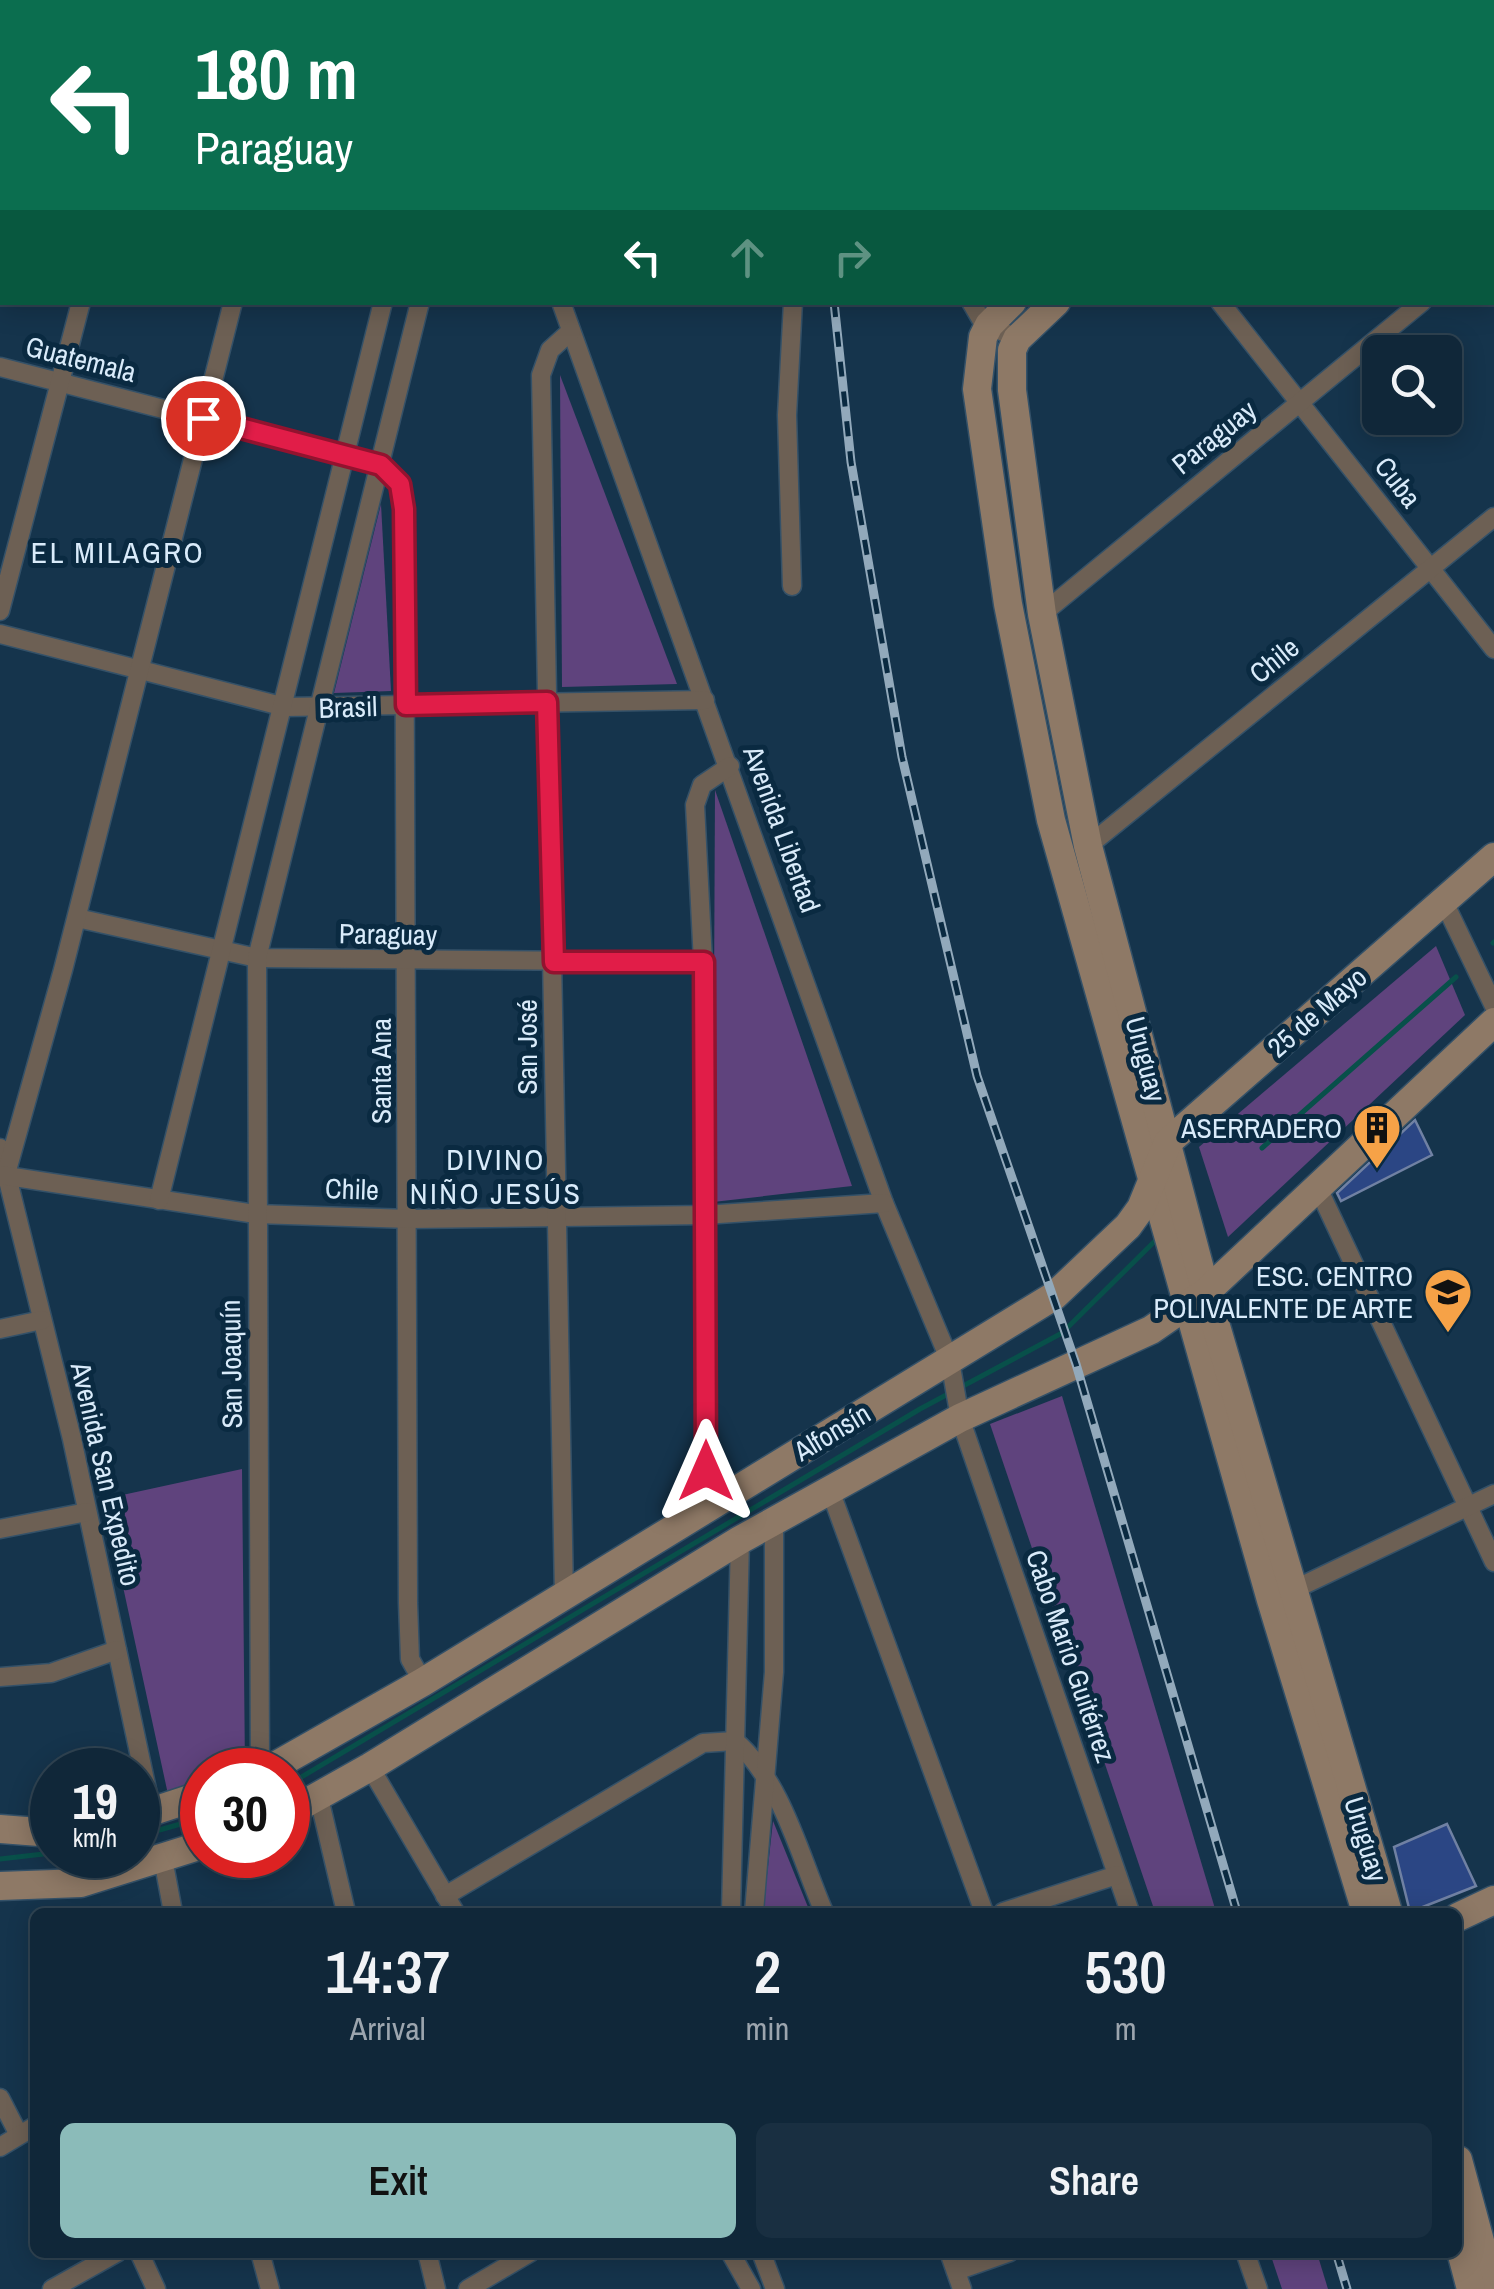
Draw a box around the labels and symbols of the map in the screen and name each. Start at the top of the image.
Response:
street label: Guatemala [22,327,140,391]
pin [161,376,246,461]
street label: Paraguay [1164,391,1265,483]
street label: Cuba [1366,449,1430,515]
district label: EL MILAGRO [31,532,205,572]
street label: Chile [1241,628,1307,692]
street label: Brasil [318,687,378,727]
street label: Avenida Libertad [734,740,830,917]
street label: Paraguay [339,914,438,954]
street label: 25 de Mayo [1259,958,1375,1066]
street label: San José [508,999,546,1095]
street label: Uruguay [1116,1012,1176,1106]
street label: Santa Ana [362,1018,400,1124]
building icon: ASERRADERO [1351,1102,1403,1170]
place label: ASERRADERO [1180,1109,1342,1147]
district label: DIVINO NIÑO JESÚS [410,1139,582,1213]
street label: Chile [325,1169,379,1209]
place label: ESC. CENTRO POLIVALENTE DE ARTE [1153,1257,1413,1327]
school or university icon: ESC. CENTRO POLIVALENTE DE ARTE [1422,1266,1474,1334]
street label: San Joaquín [211,1299,251,1429]
street label: Avenida San Expedito [62,1358,150,1589]
street label: Alfonsín [786,1394,877,1470]
position arrow [654,1419,758,1523]
street label: Cabo Mario Guitérrez [1017,1545,1125,1767]
speed limit sign: 30 [180,1748,310,1878]
street label: Uruguay [1335,1792,1397,1887]

